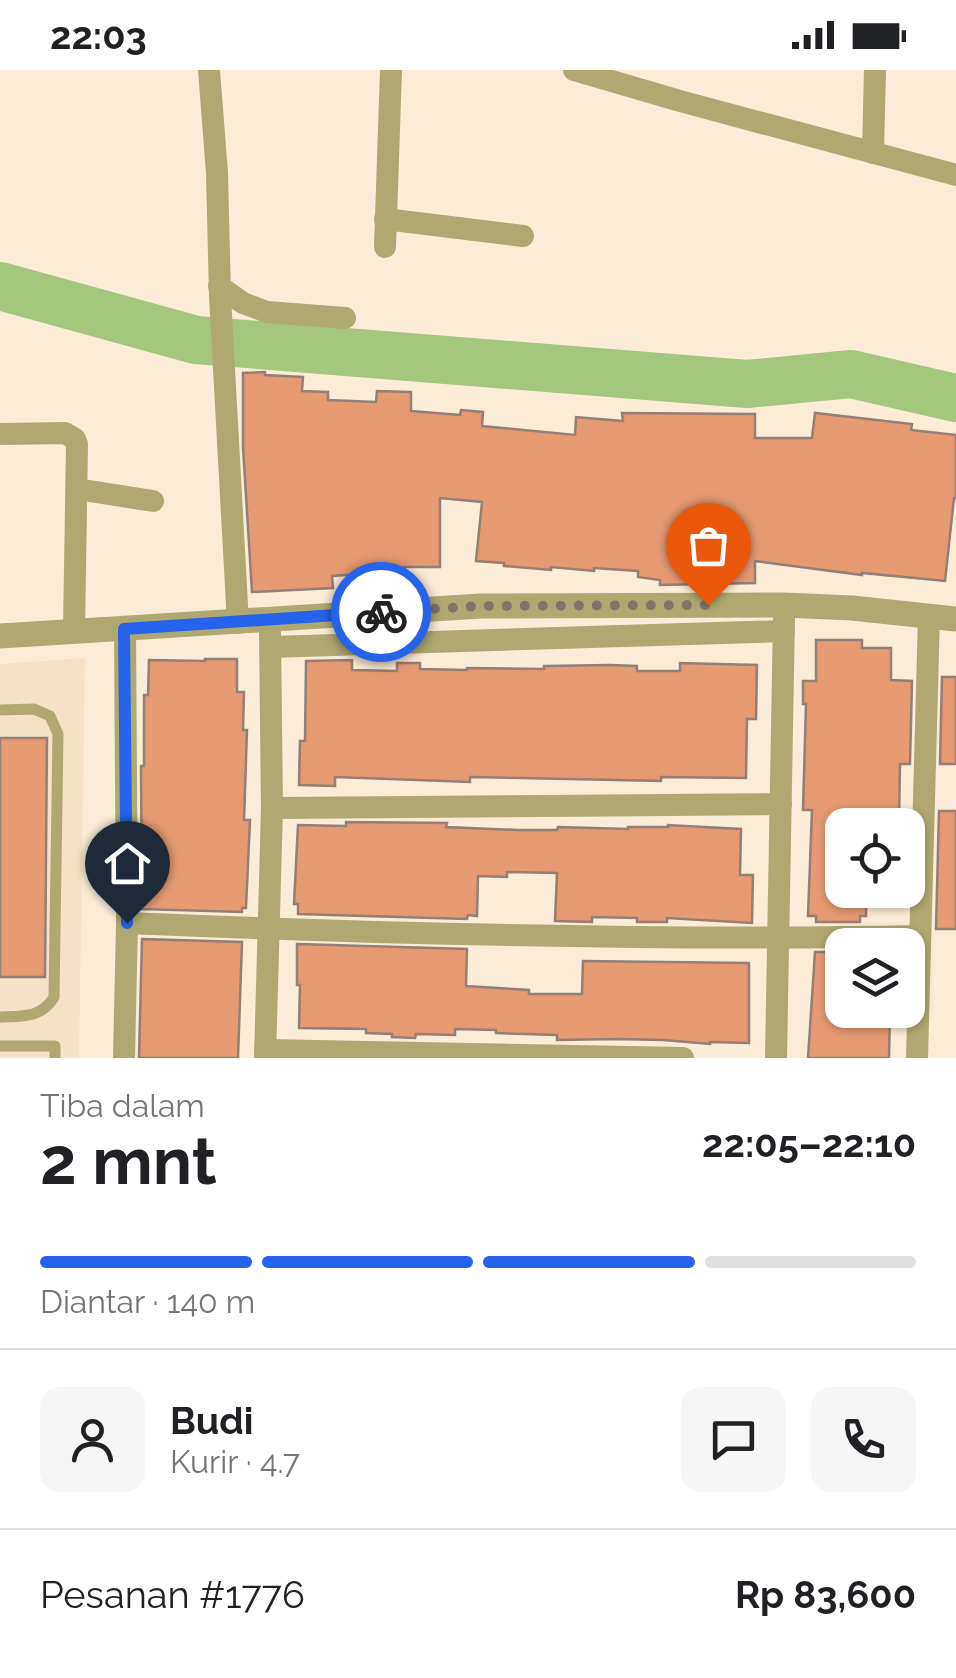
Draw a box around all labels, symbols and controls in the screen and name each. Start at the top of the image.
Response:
text: 22:03 [50,13,147,58]
pin [666,503,751,606]
icon: bag [681,518,736,573]
courier [331,562,431,662]
icon: bike [354,585,409,640]
map controls [825,808,925,1028]
button: locate [825,808,925,908]
pin [85,821,170,924]
icon: home [100,836,155,891]
button: layers [825,928,925,1028]
text: Tiba dalam [40,1087,205,1124]
text: 22:05–22:10 [702,1121,916,1166]
text: 2 mnt [40,1123,217,1199]
text: Diantar · 140 m [40,1283,255,1320]
button: person [40,1387,145,1492]
button: chat [681,1387,786,1492]
button: phone [811,1387,916,1492]
text: Budi [170,1398,253,1443]
text: Kurir · 4.7 [170,1443,300,1480]
text: Pesanan #1776 [40,1572,305,1617]
text: Rp 83,600 [735,1572,916,1617]

